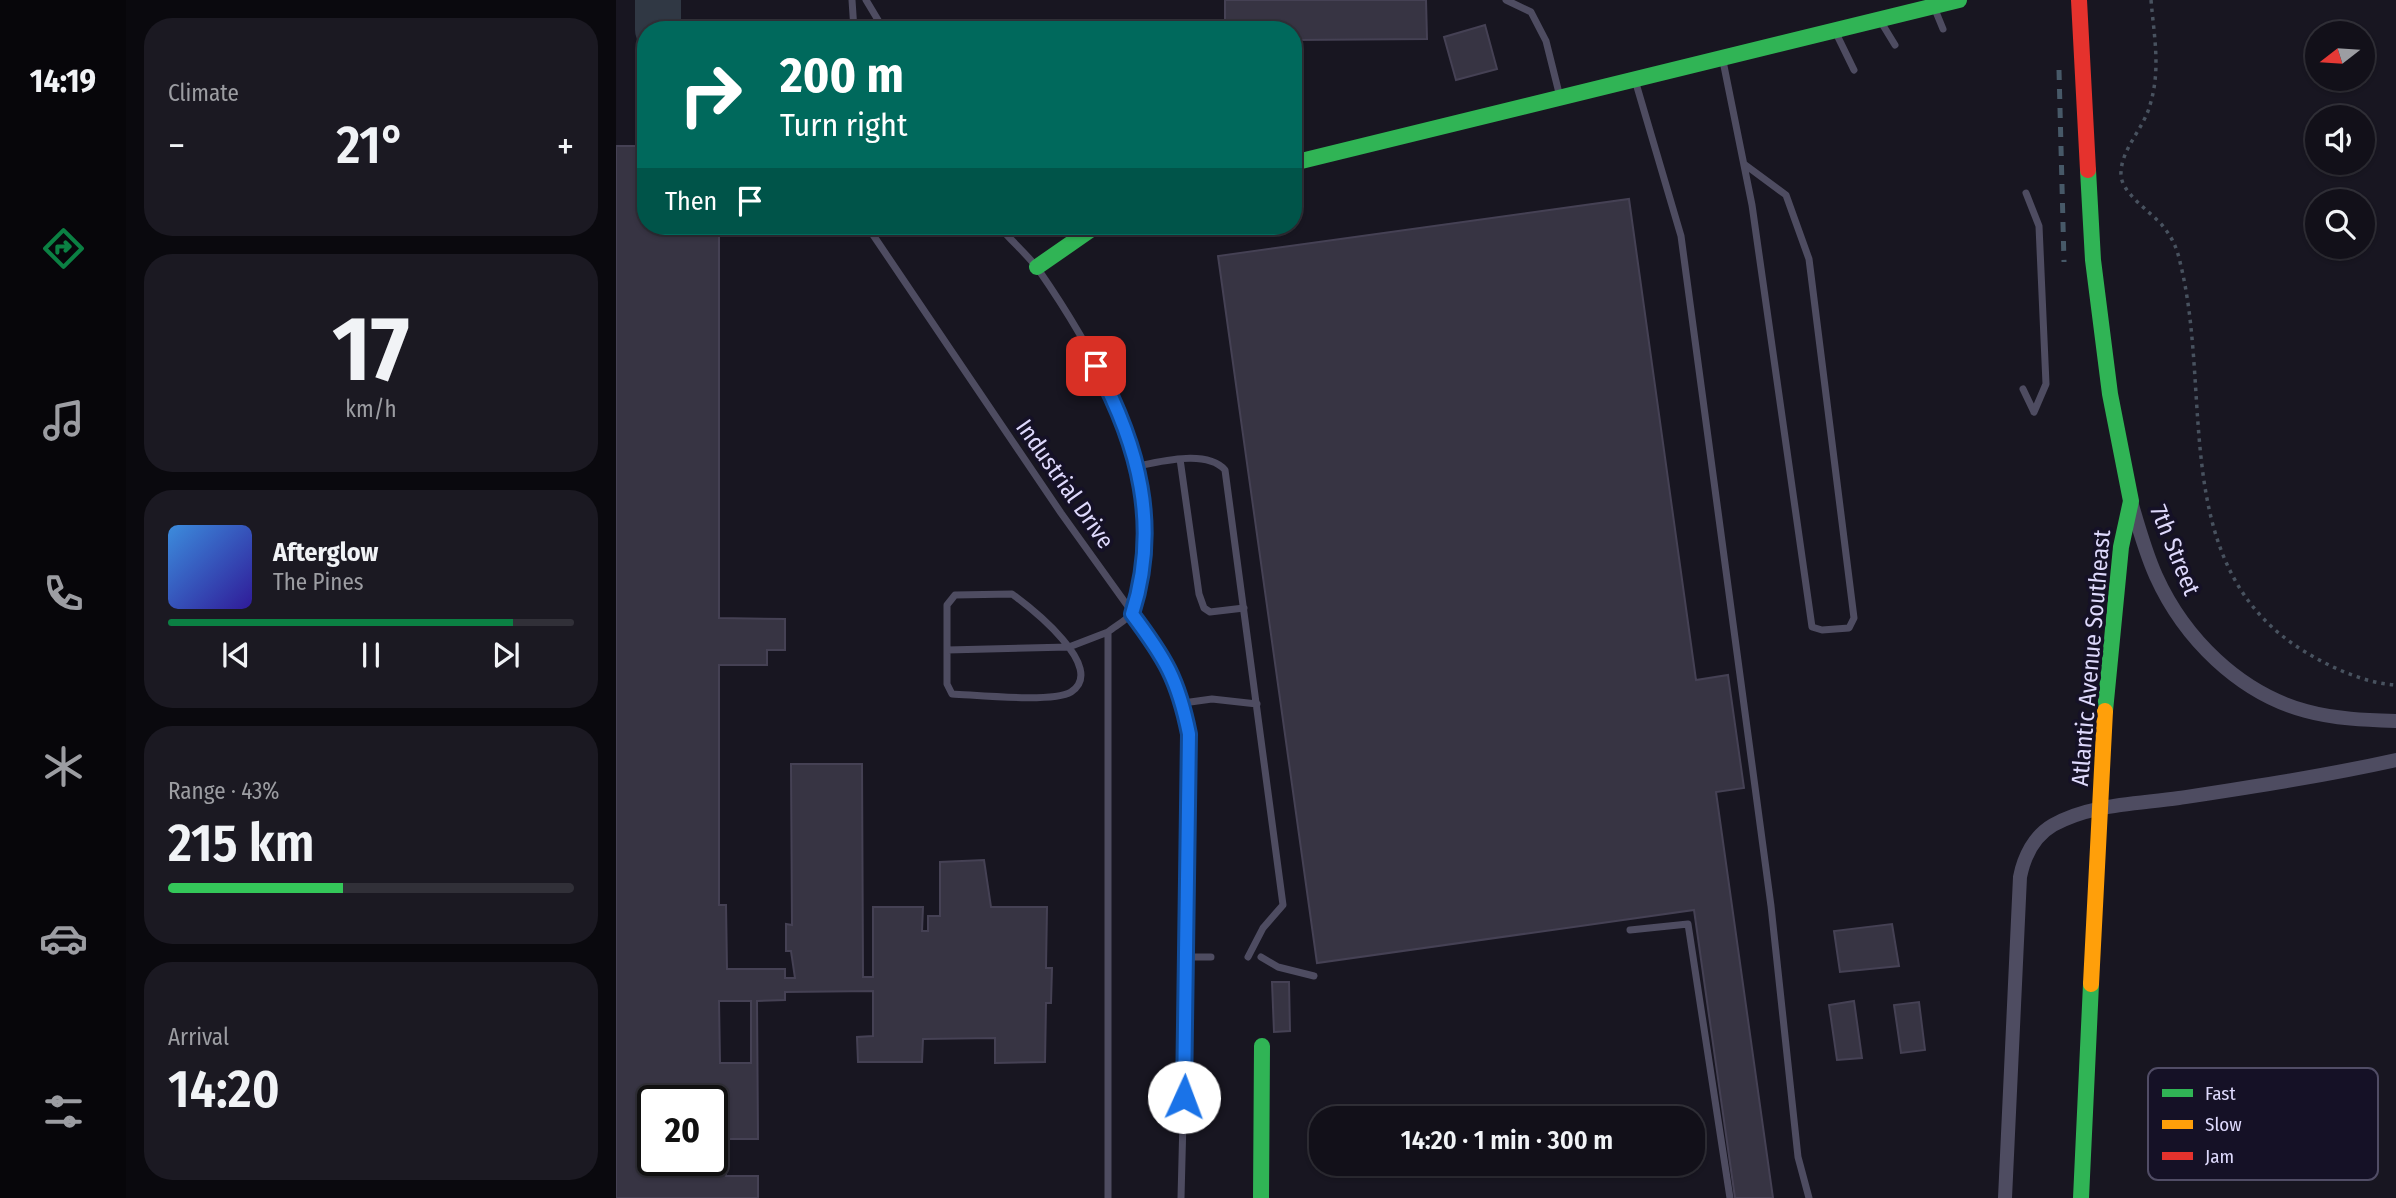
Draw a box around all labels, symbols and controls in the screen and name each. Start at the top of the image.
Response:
north arrow [2305,21,2375,91]
map controls [2305,21,2375,259]
text: 200 m [780,46,904,105]
icon: right [665,49,756,140]
text: 14:19 [30,62,96,100]
text: Climate [168,79,239,107]
button: sound [2305,105,2375,175]
text: Turn right [780,106,907,144]
text: 21° [336,114,405,177]
text: − [168,123,185,169]
text: + [557,123,574,169]
icon: arrive [731,182,769,220]
text: Then [665,186,717,217]
button: search [2305,189,2375,259]
icon: directions [39,224,88,273]
text: 17 [332,295,410,404]
pin [1066,336,1126,396]
icon: arrive [1077,347,1115,385]
text: km/h [345,395,397,423]
icon: music [39,396,88,445]
street label: Industrial Drive [1010,414,1120,554]
street label: 7th Street [2144,501,2206,599]
street label: Atlantic Avenue Southeast [2066,528,2116,787]
text: Afterglow [273,537,378,568]
text: The Pines [273,568,364,596]
icon: phone [39,569,88,618]
icon: previous [217,636,255,674]
icon: pause [352,636,390,674]
icon: next [487,636,525,674]
icon: climate [39,742,88,791]
text: Range · 43% [168,777,280,805]
text: 215 km [168,812,314,875]
icon: car [39,914,88,963]
text: Arrival [168,1023,229,1051]
text: 14:20 [168,1058,280,1121]
position arrow [1147,1060,1221,1134]
legend [2148,1068,2378,1180]
text: Fast [2205,1082,2236,1105]
speed limit sign: 20 [637,1085,728,1176]
icon: filters [39,1087,88,1136]
text: Slow [2205,1113,2242,1136]
text: 14:20 · 1 min · 300 m [1401,1125,1613,1156]
text: Jam [2205,1145,2234,1168]

